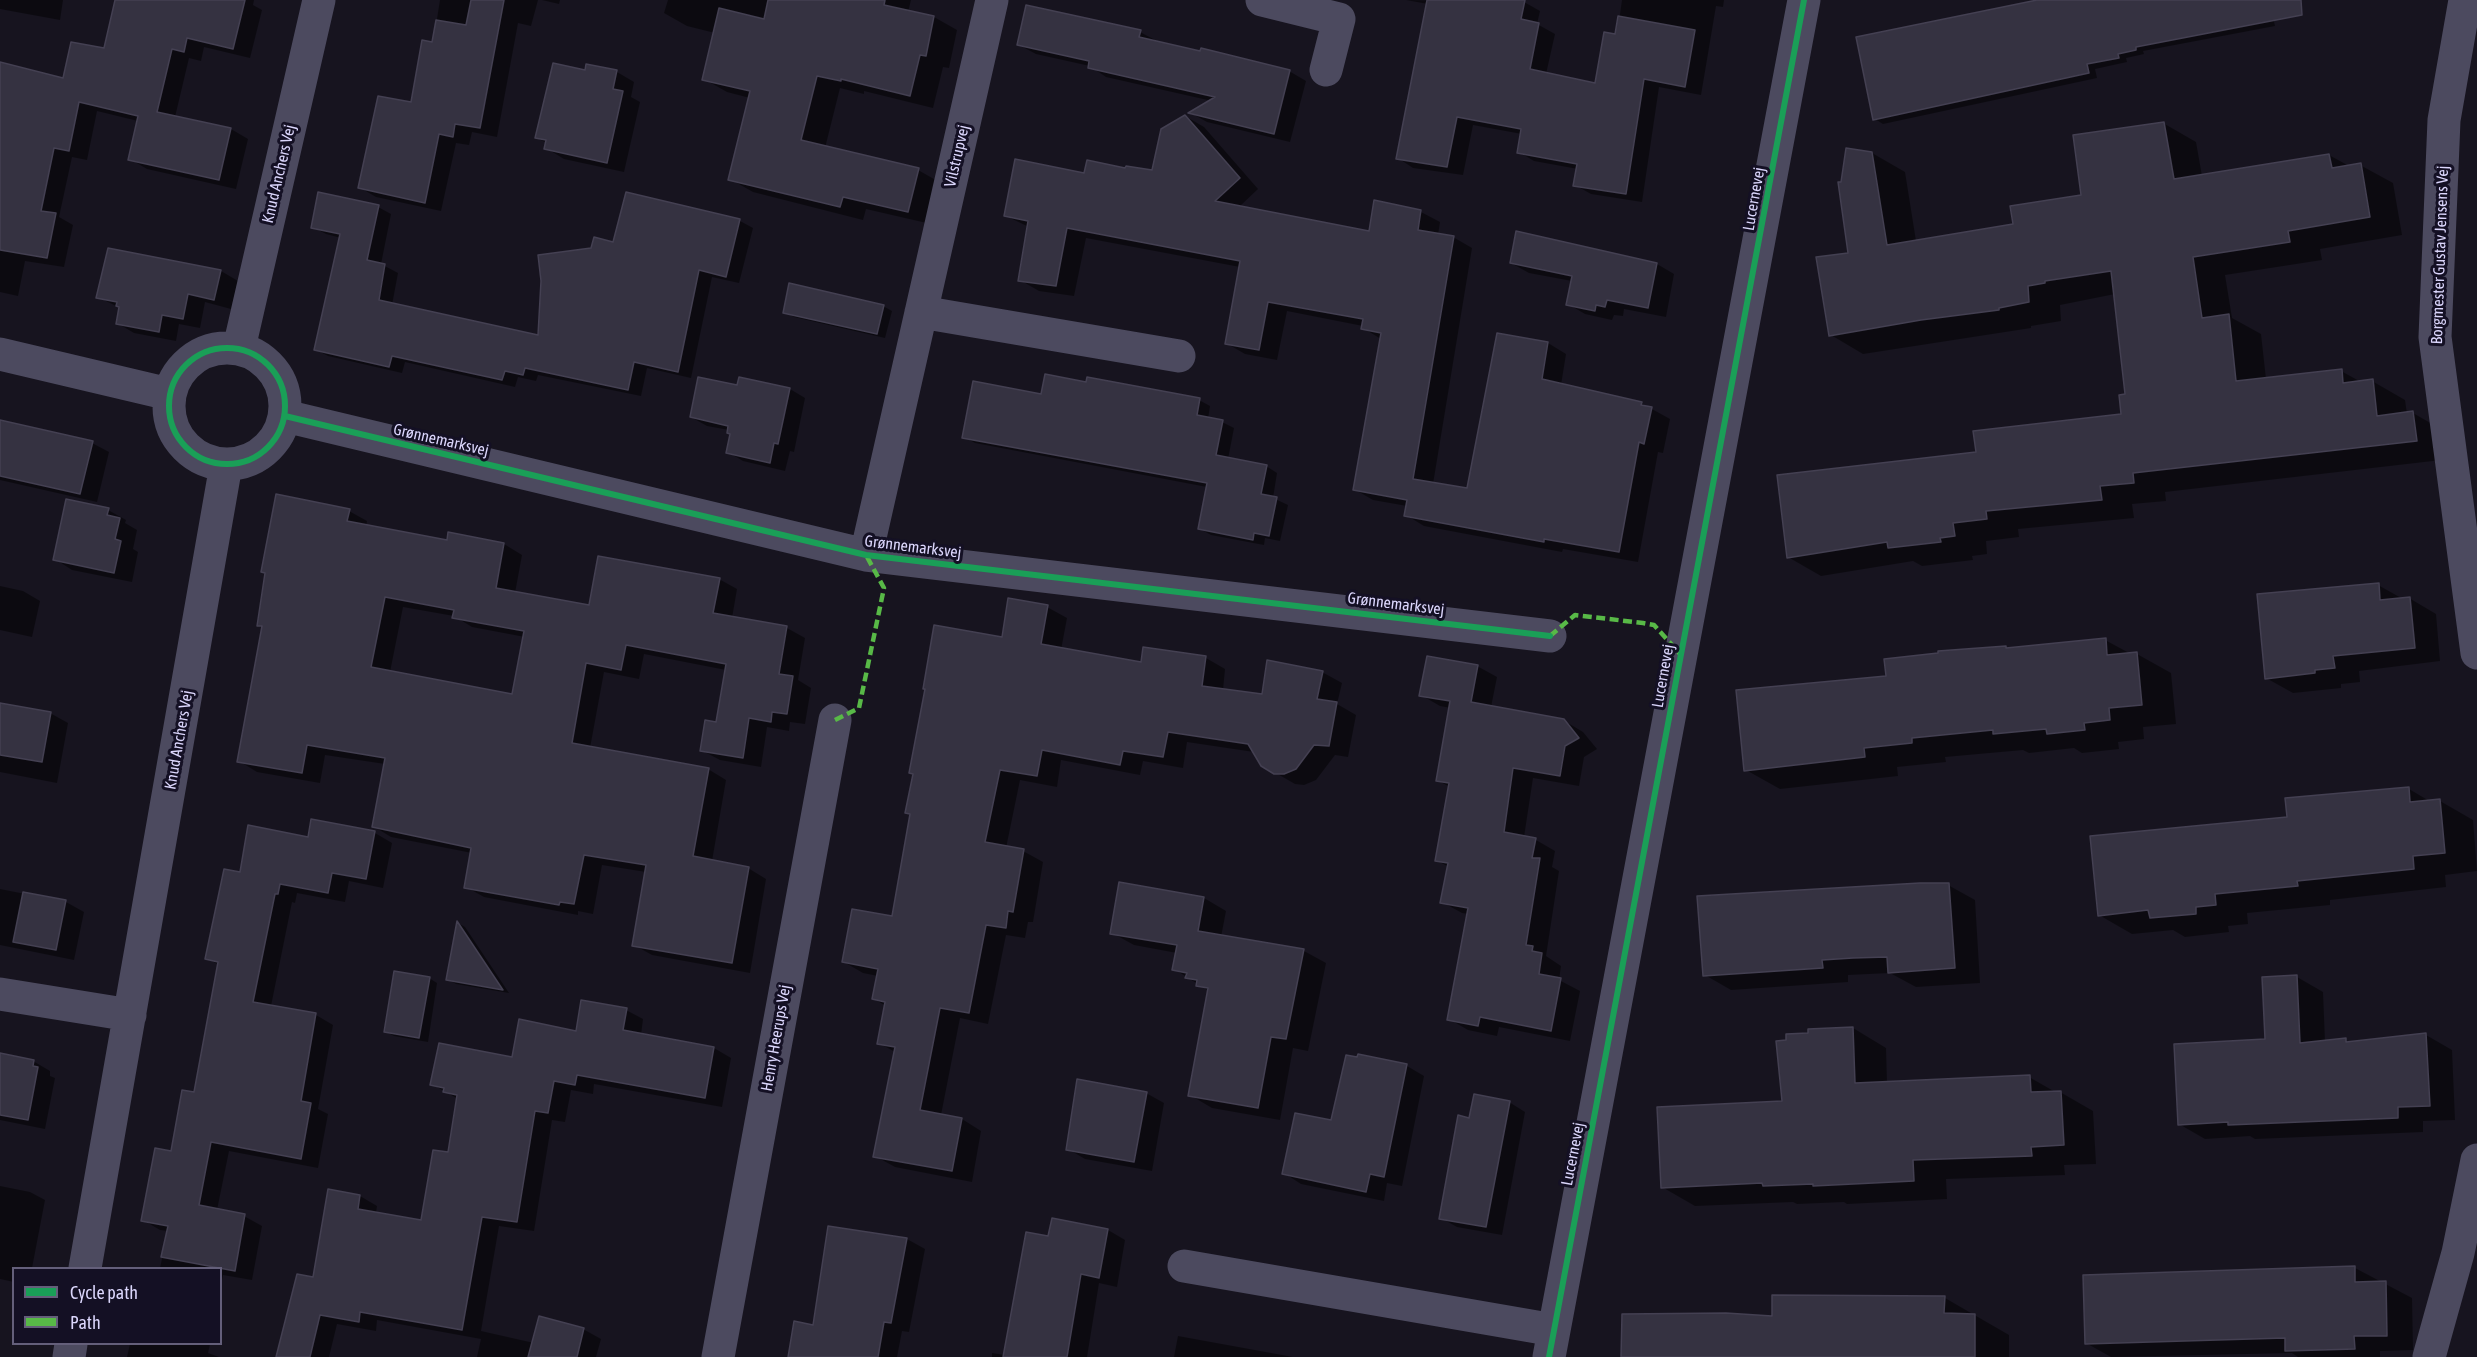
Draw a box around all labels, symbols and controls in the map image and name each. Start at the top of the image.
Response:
street label: Knud Anchers Vej [258,123,300,225]
street label: Vilstrupvej [941,123,973,189]
street label: Borgmester Gustav Jensens Vej [2427,165,2453,345]
street label: Lucernevej [1739,166,1769,232]
street label: Grønnemarksvej [391,420,491,460]
street label: Grønnemarksvej [864,532,962,562]
street label: Grønnemarksvej [1347,589,1445,619]
street label: Lucernevej [1648,643,1678,709]
street label: Knud Anchers Vej [161,689,197,791]
street label: Henry Heerups Vej [757,983,795,1093]
street label: Lucernevej [1557,1121,1589,1187]
legend [12,1267,222,1345]
text: Cycle path [70,1282,138,1303]
text: Path [70,1312,101,1333]

